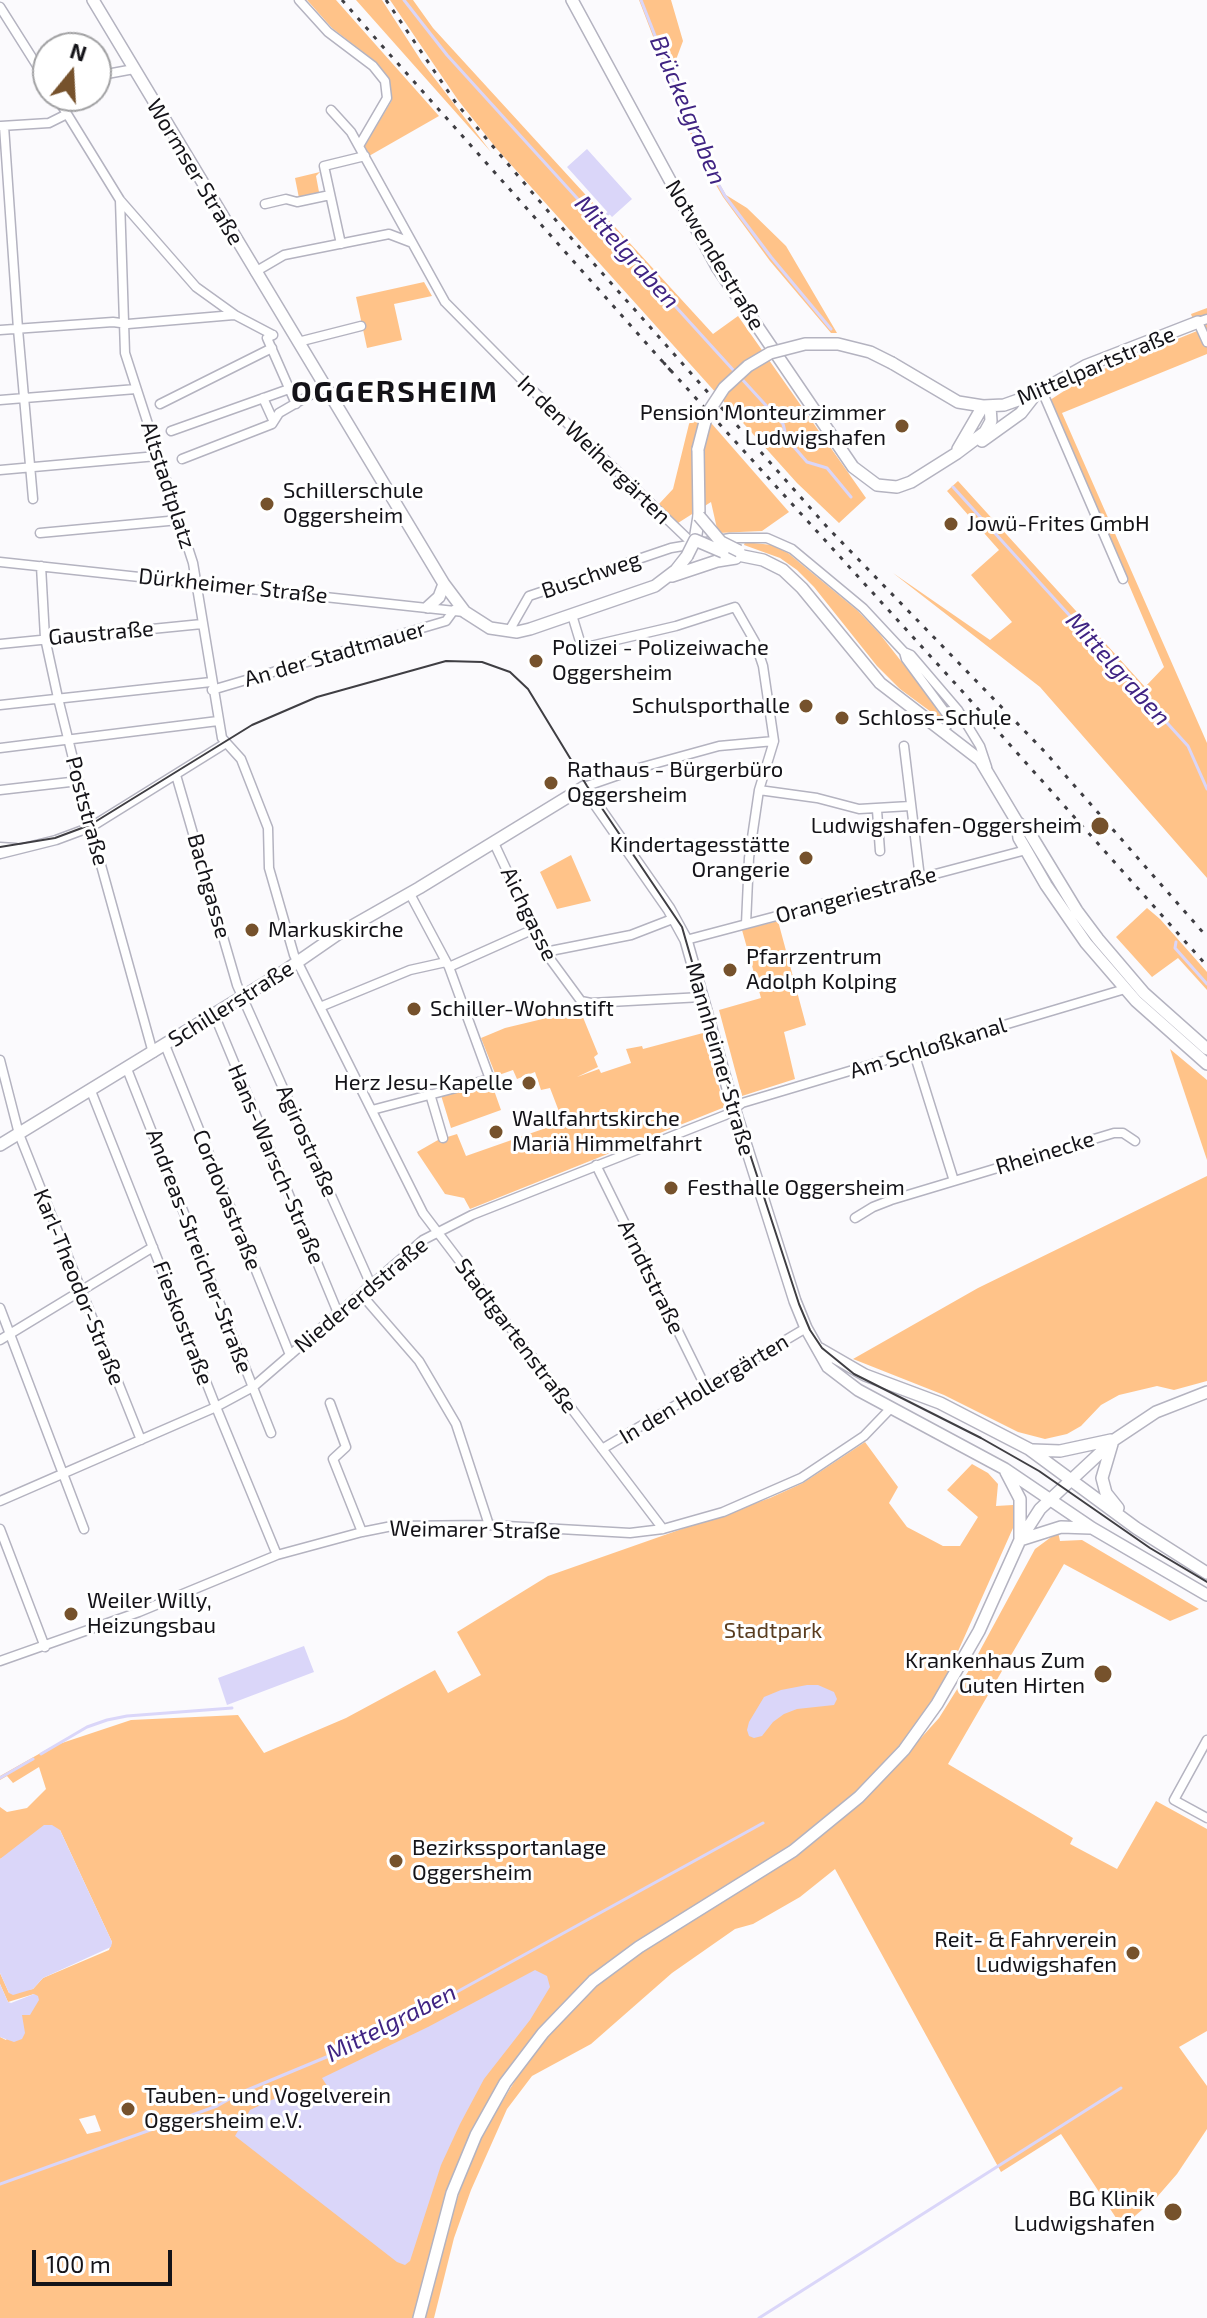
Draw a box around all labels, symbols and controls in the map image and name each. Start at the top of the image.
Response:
water label: Brückelgraben [644,31,732,189]
north arrow [32,32,112,112]
text: N [67,36,90,66]
street label: Wormser Straße [141,94,249,250]
street label: Notwendestraße [660,175,770,335]
water label: Mittelgraben [569,189,685,315]
street label: Mittelpartstraße [1013,321,1179,411]
street label: In den Weihergärten [512,370,676,530]
district label: OGGERSHEIM [291,374,499,410]
place label: Pension Monteurzimmer Ludwigshafen [640,400,886,452]
marker: Pension Monteurzimmer Ludwigshafen [893,417,911,435]
street label: Altstadtplatz [135,418,201,552]
place label: Schillerschule Oggersheim [283,478,424,530]
marker: Schillerschule Oggersheim [258,495,276,513]
place label: Jowü-Frites GmbH [967,511,1150,537]
marker: Jowü-Frites GmbH [942,515,960,533]
street label: Buschweg [538,546,644,604]
street label: Dürkheimer Straße [137,563,329,609]
water label: Mittelgraben [1060,606,1176,732]
street label: Gaustraße [47,615,155,651]
street label: An der Stadtmauer [241,615,429,693]
place label: Polizei - Polizeiwache Oggersheim [552,635,769,686]
marker: Polizei - Polizeiwache Oggersheim [527,652,545,670]
place label: Schulsporthalle [632,693,790,719]
marker: Schulsporthalle [797,697,815,715]
place label: Schloss-Schule [858,705,1012,731]
marker: Schloss-Schule [833,709,851,727]
street label: Poststraße [60,753,114,869]
place label: Rathaus - Bürgerbüro Oggersheim [567,757,783,808]
marker: Rathaus - Bürgerbüro Oggersheim [542,774,560,792]
place label: Ludwigshafen-Oggersheim [811,813,1082,839]
marker: Ludwigshafen-Oggersheim [1089,815,1111,837]
street label: Bachgasse [181,831,237,941]
place label: Kindertagesstätte Orangerie [610,832,790,884]
marker: Kindertagesstätte Orangerie [797,849,815,867]
street label: Orangeriestraße [773,861,939,929]
street label: Aichgasse [495,863,563,965]
place label: Markuskirche [268,917,404,943]
marker: Markuskirche [243,921,261,939]
place label: Pfarrzentrum Adolph Kolping [746,944,897,996]
street label: Schillerstraße [164,955,298,1053]
street label: Mannheimer Straße [680,959,760,1159]
marker: Pfarrzentrum Adolph Kolping [721,961,739,979]
place label: Schiller-Wohnstift [430,996,614,1022]
marker: Schiller-Wohnstift [405,1000,423,1018]
street label: Am Schloßkanal [847,1012,1009,1084]
street label: Hans-Warsch-Straße [222,1060,330,1268]
place label: Herz Jesu-Kapelle [334,1070,513,1096]
marker: Herz Jesu-Kapelle [520,1074,538,1092]
street label: Agirostraße [271,1081,343,1201]
place label: Wallfahrtskirche Mariä Himmelfahrt [512,1106,702,1158]
marker: Wallfahrtskirche Mariä Himmelfahrt [487,1123,505,1141]
street label: Andreas-Streicher-Straße [140,1125,258,1377]
street label: Cordovastraße [187,1126,267,1274]
street label: Rheinecke [993,1126,1097,1180]
place label: Festhalle Oggersheim [687,1175,905,1201]
marker: Festhalle Oggersheim [662,1179,680,1197]
street label: Karl-Theodor-Straße [28,1185,130,1389]
street label: Arndtstraße [612,1216,690,1338]
street label: Niedererdstraße [289,1232,433,1358]
street label: Stadtgartenstraße [449,1253,583,1419]
street label: Fieskostraße [147,1257,219,1389]
street label: In den Hollergärten [615,1328,793,1450]
street label: Weimarer Straße [389,1515,561,1545]
place label: Weiler Willy, Heizungsbau [87,1588,216,1640]
marker: Weiler Willy, Heizungsbau [62,1605,80,1623]
park label: Stadtpark [724,1618,822,1644]
place label: Krankenhaus Zum Guten Hirten [905,1648,1085,1700]
marker: Krankenhaus Zum Guten Hirten [1092,1663,1114,1685]
place label: Bezirkssportanlage Oggersheim [412,1835,606,1886]
marker: Bezirkssportanlage Oggersheim [387,1852,405,1870]
place label: Reit- & Fahrverein Ludwigshafen [934,1927,1117,1978]
marker: Reit- & Fahrverein Ludwigshafen [1124,1944,1142,1962]
water label: Mittelgraben [321,1978,461,2068]
place label: Tauben- und Vogelverein Oggersheim e.V. [144,2083,391,2134]
marker: Tauben- und Vogelverein Oggersheim e.V. [119,2100,137,2118]
place label: BG Klinik Ludwigshafen [1014,2186,1155,2238]
marker: BG Klinik Ludwigshafen [1162,2201,1184,2223]
scale bar [36,2234,176,2284]
text: 100 m [46,2249,111,2278]

